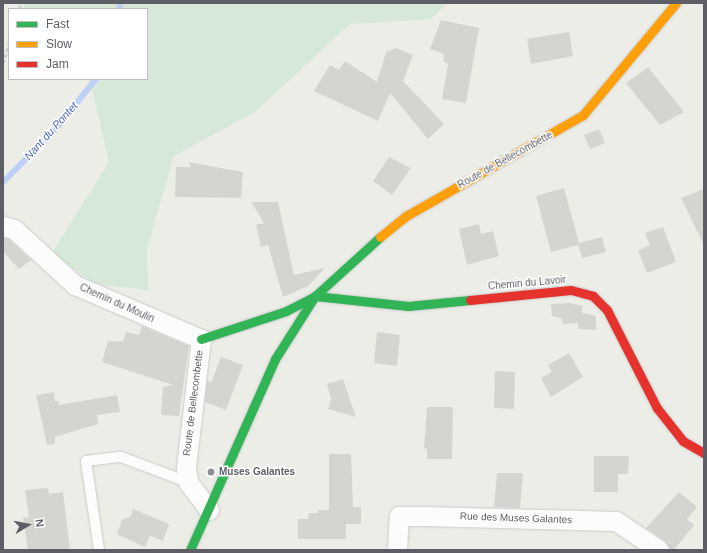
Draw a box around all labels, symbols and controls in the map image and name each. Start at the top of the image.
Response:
legend [8,8,148,80]
text: Fast [46,17,69,31]
text: Slow [46,37,72,51]
text: Jam [46,57,69,71]
water label: Nant du Pontet [22,99,80,163]
street label: Route de Bellecombette [455,129,555,191]
street label: Chemin du Lavoir [487,274,567,292]
street label: Chemin du Moulin [78,281,156,325]
street label: Route de Bellecombette [181,349,205,457]
place label: Muses Galantes [219,466,295,478]
marker: Muses Galantes [206,467,216,477]
north arrow [8,505,48,545]
street label: Rue des Muses Galantes [460,510,572,526]
text: N [33,518,46,528]

